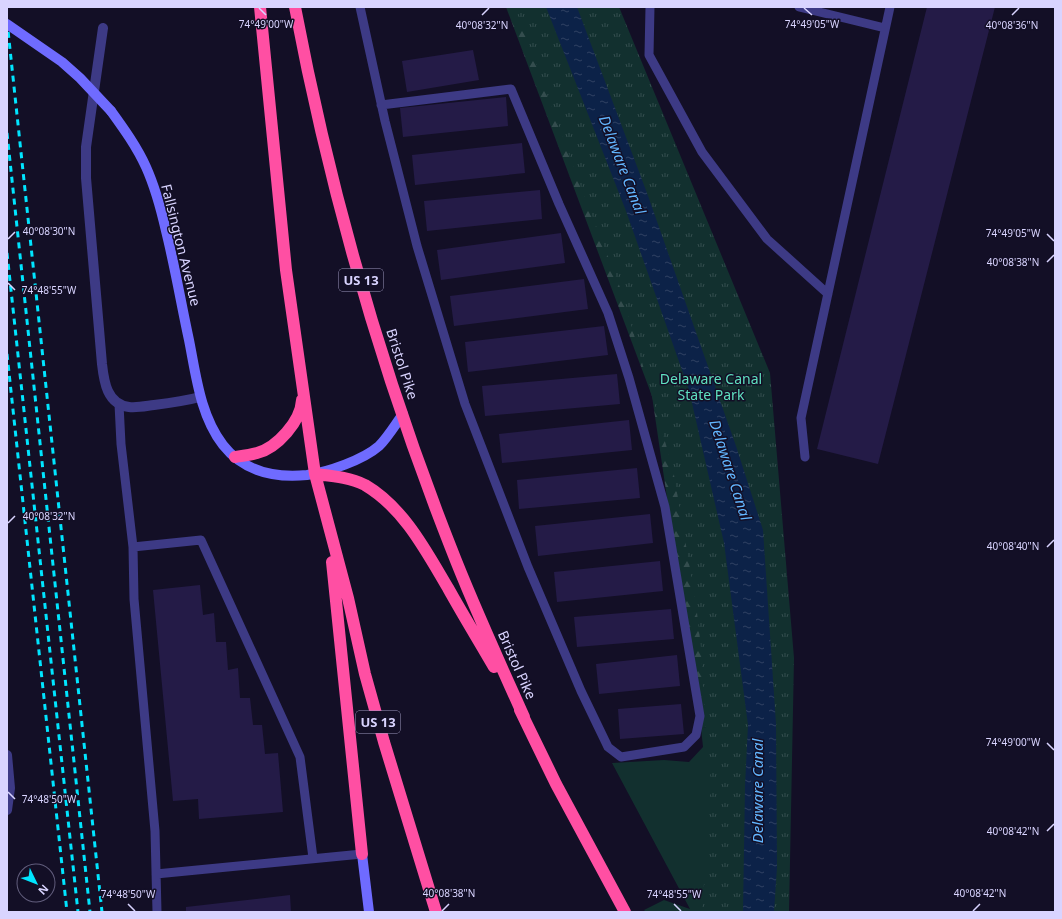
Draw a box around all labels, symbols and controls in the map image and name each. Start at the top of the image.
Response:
text: 74°49'00"W [239,17,294,31]
text: 74°49'05"W [785,17,840,31]
text: 40°08'32"N [456,18,508,32]
text: 40°08'36"N [986,18,1038,32]
water label: Delaware Canal [595,112,651,218]
street label: Fallsington Avenue [157,182,206,308]
text: 40°08'30"N [23,224,75,238]
text: 74°49'05"W [986,226,1041,240]
text: 40°08'38"N [987,255,1039,269]
road number: US 13 [339,269,383,291]
text: 74°48'55"W [22,283,77,297]
street label: Bristol Pike [382,326,423,402]
park label: Delaware Canal State Park [660,369,762,404]
water label: Delaware Canal [705,417,757,524]
text: 40°08'32"N [23,509,75,523]
text: 40°08'40"N [987,539,1039,553]
street label: Bristol Pike [494,627,541,702]
road number: US 13 [356,711,400,733]
text: 74°49'00"W [986,735,1041,749]
water label: Delaware Canal [747,738,767,843]
text: 74°48'50"W [22,792,77,806]
text: 40°08'42"N [987,824,1039,838]
north arrow [16,863,56,903]
text: N [35,882,52,899]
text: 40°08'38"N [423,886,475,900]
text: 40°08'42"N [954,886,1006,900]
text: 74°48'50"W [101,887,156,901]
text: 74°48'55"W [647,887,702,901]

